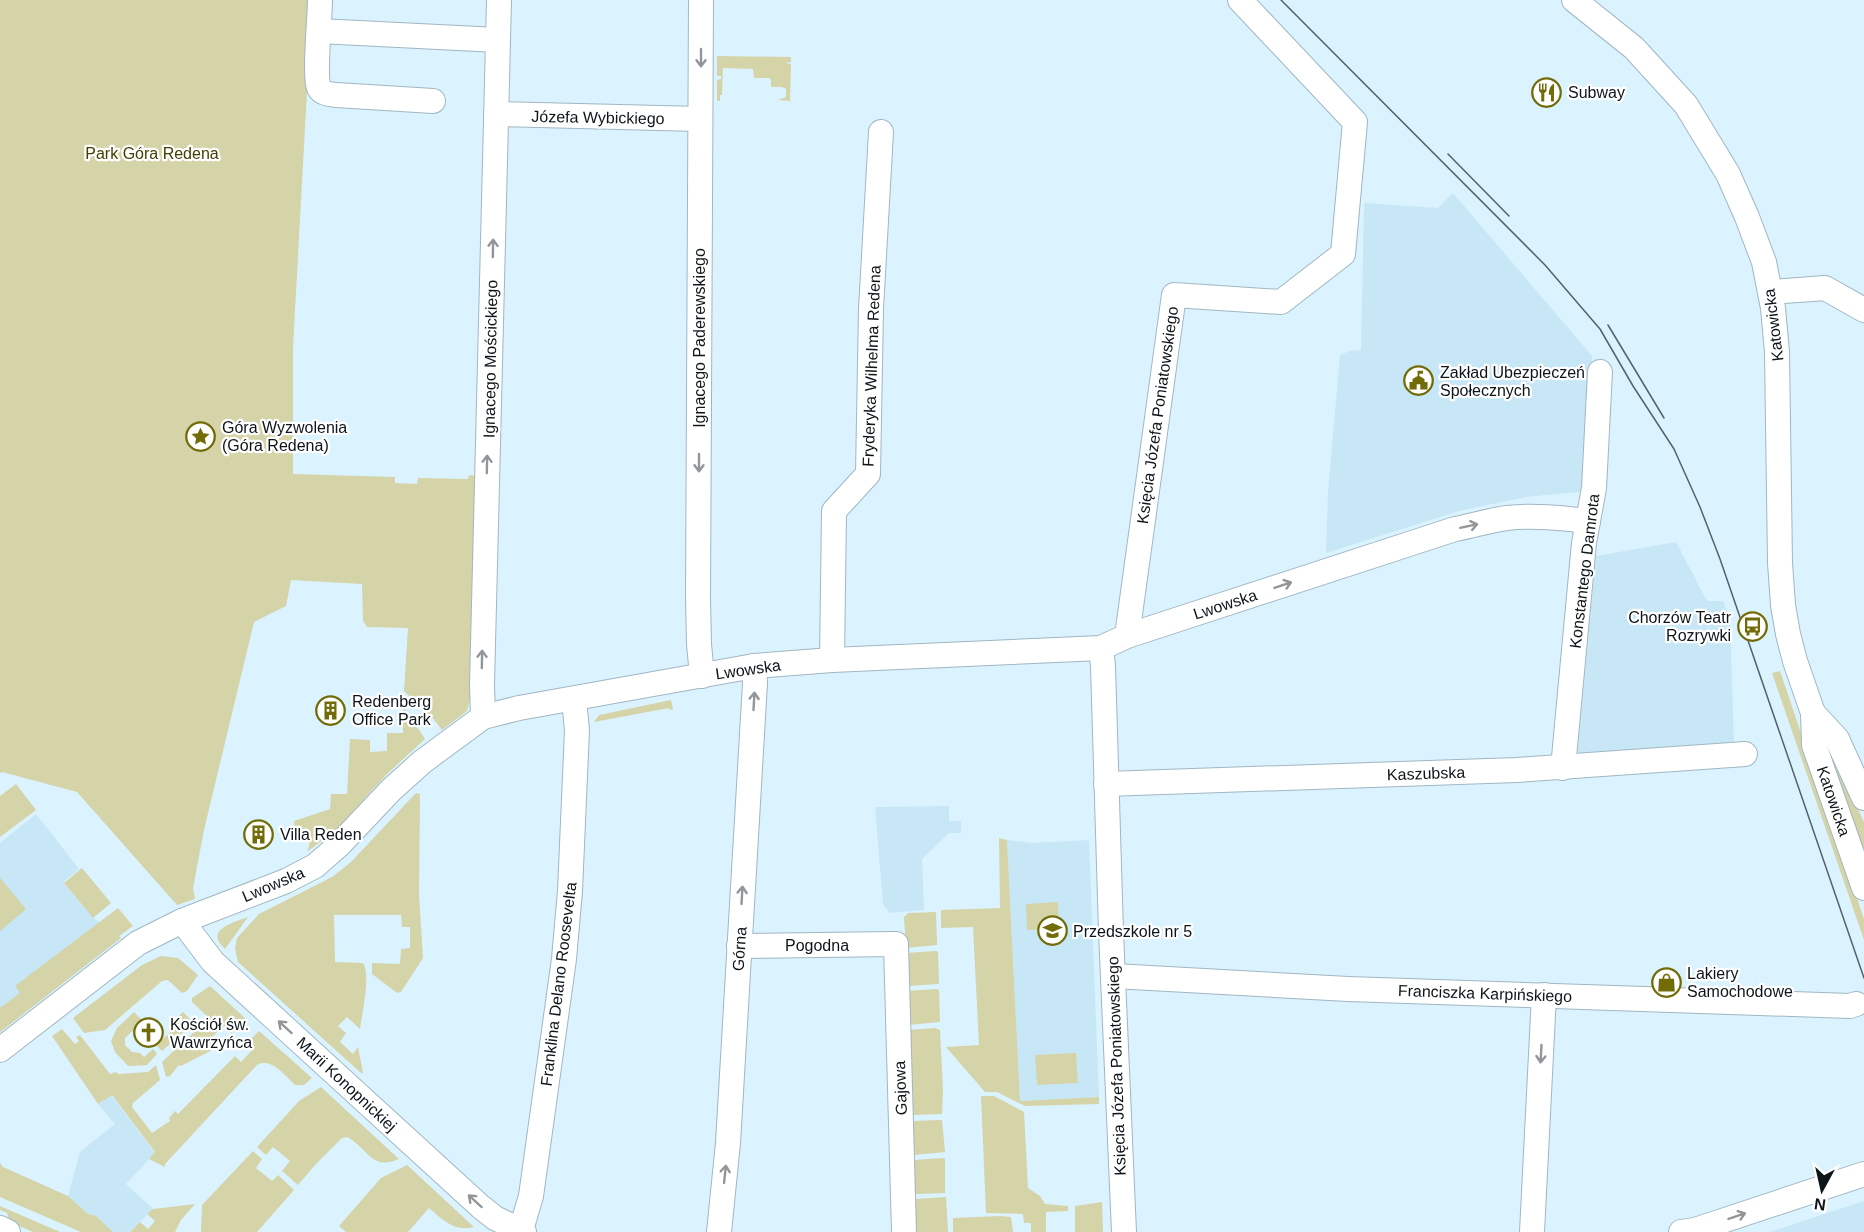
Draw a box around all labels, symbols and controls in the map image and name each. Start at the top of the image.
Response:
one-way arrow [695,48,707,68]
restaurant icon: Subway [1531,76,1563,108]
place label: Subway [1568,84,1625,101]
street label: Józefa Wybickiego [531,108,665,127]
park label: Park Góra Redena [85,145,219,162]
one-way arrow [487,238,498,258]
street label: Ignacego Paderewskiego [691,248,708,428]
street label: Fryderyka Wilhelma Redena [859,265,884,467]
street label: Ignacego Mościckiego [481,280,500,438]
street label: Katowicka [1761,288,1786,362]
street label: Księcia Józefa Poniatowskiego [1134,305,1181,525]
place label: Zakład Ubezpieczeń Społecznych [1440,364,1585,399]
public building icon: Zakład Ubezpieczeń Społecznych [1403,365,1435,397]
place label: Góra Wyzwolenia (Góra Redena) [222,419,347,454]
place icon: Góra Wyzwolenia (Góra Redena) [185,420,217,452]
one-way arrow [693,453,705,473]
one-way arrow [481,454,493,474]
street label: Konstantego Damrota [1567,493,1602,649]
one-way arrow [1458,520,1478,531]
one-way arrow [1273,579,1292,590]
street label: Lwowska [1191,586,1259,623]
place label: Chorzów Teatr Rozrywki [1628,609,1732,644]
bus stop icon: Chorzów Teatr Rozrywki [1736,610,1768,642]
one-way arrow [477,649,488,669]
street label: Lwowska [714,656,782,682]
one-way arrow [748,691,759,711]
place label: Redenberg Office Park [352,693,432,728]
building icon: Redenberg Office Park [315,694,347,726]
street label: Kaszubska [1387,764,1466,783]
street label: Katowicka [1814,764,1853,839]
building icon: Villa Reden [243,818,275,850]
place label: Villa Reden [280,826,362,843]
street label: Lwowska [240,864,307,905]
street label: Franklina Delano Roosevelta [538,881,579,1087]
one-way arrow [736,886,747,906]
school or university icon: Przedszkole nr 5 [1036,915,1068,947]
place label: Przedszkole nr 5 [1073,923,1192,940]
street label: Górna [729,926,750,972]
street label: Pogodna [785,937,849,954]
street label: Księcia Józefa Poniatowskiego [1104,956,1129,1176]
place label: Lakiery Samochodowe [1687,965,1793,1000]
shop icon: Lakiery Samochodowe [1650,966,1682,998]
street label: Franciszka Karpińskiego [1398,982,1572,1005]
place label: Kościół św. Wawrzyńca [170,1016,252,1051]
church icon: Kościół św. Wawrzyńca [133,1017,165,1049]
one-way arrow [277,1020,292,1034]
street label: Marii Konopnickiej [293,1034,400,1135]
one-way arrow [1535,1043,1546,1063]
street label: Gajowa [891,1060,910,1115]
north arrow [1792,1160,1852,1220]
one-way arrow [720,1164,731,1184]
one-way arrow [468,1194,483,1208]
text: N [1813,1195,1827,1214]
one-way arrow [1727,1210,1746,1221]

